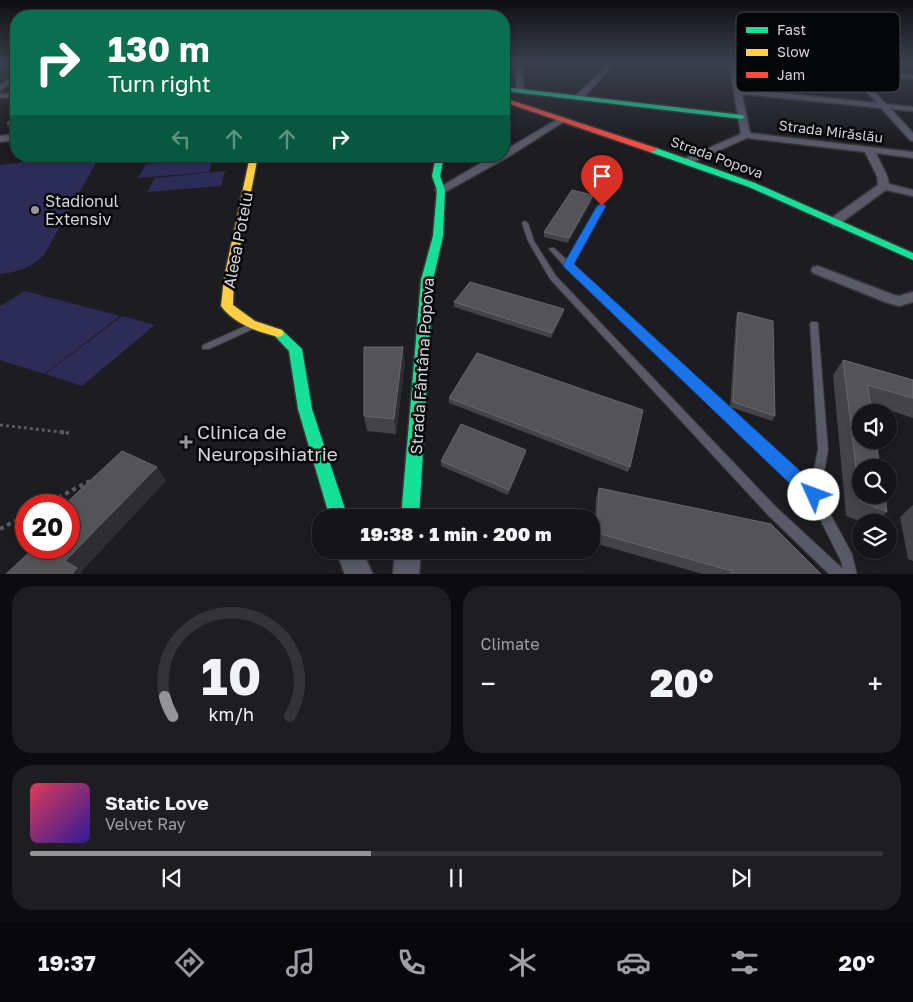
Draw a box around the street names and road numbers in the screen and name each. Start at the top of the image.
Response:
street label: Strada Mirăslău [778,116,884,146]
street label: Strada Popova [669,132,765,182]
street label: Aleea Potelu [219,190,257,290]
street label: Strada Fântâna Popova [406,277,438,455]

